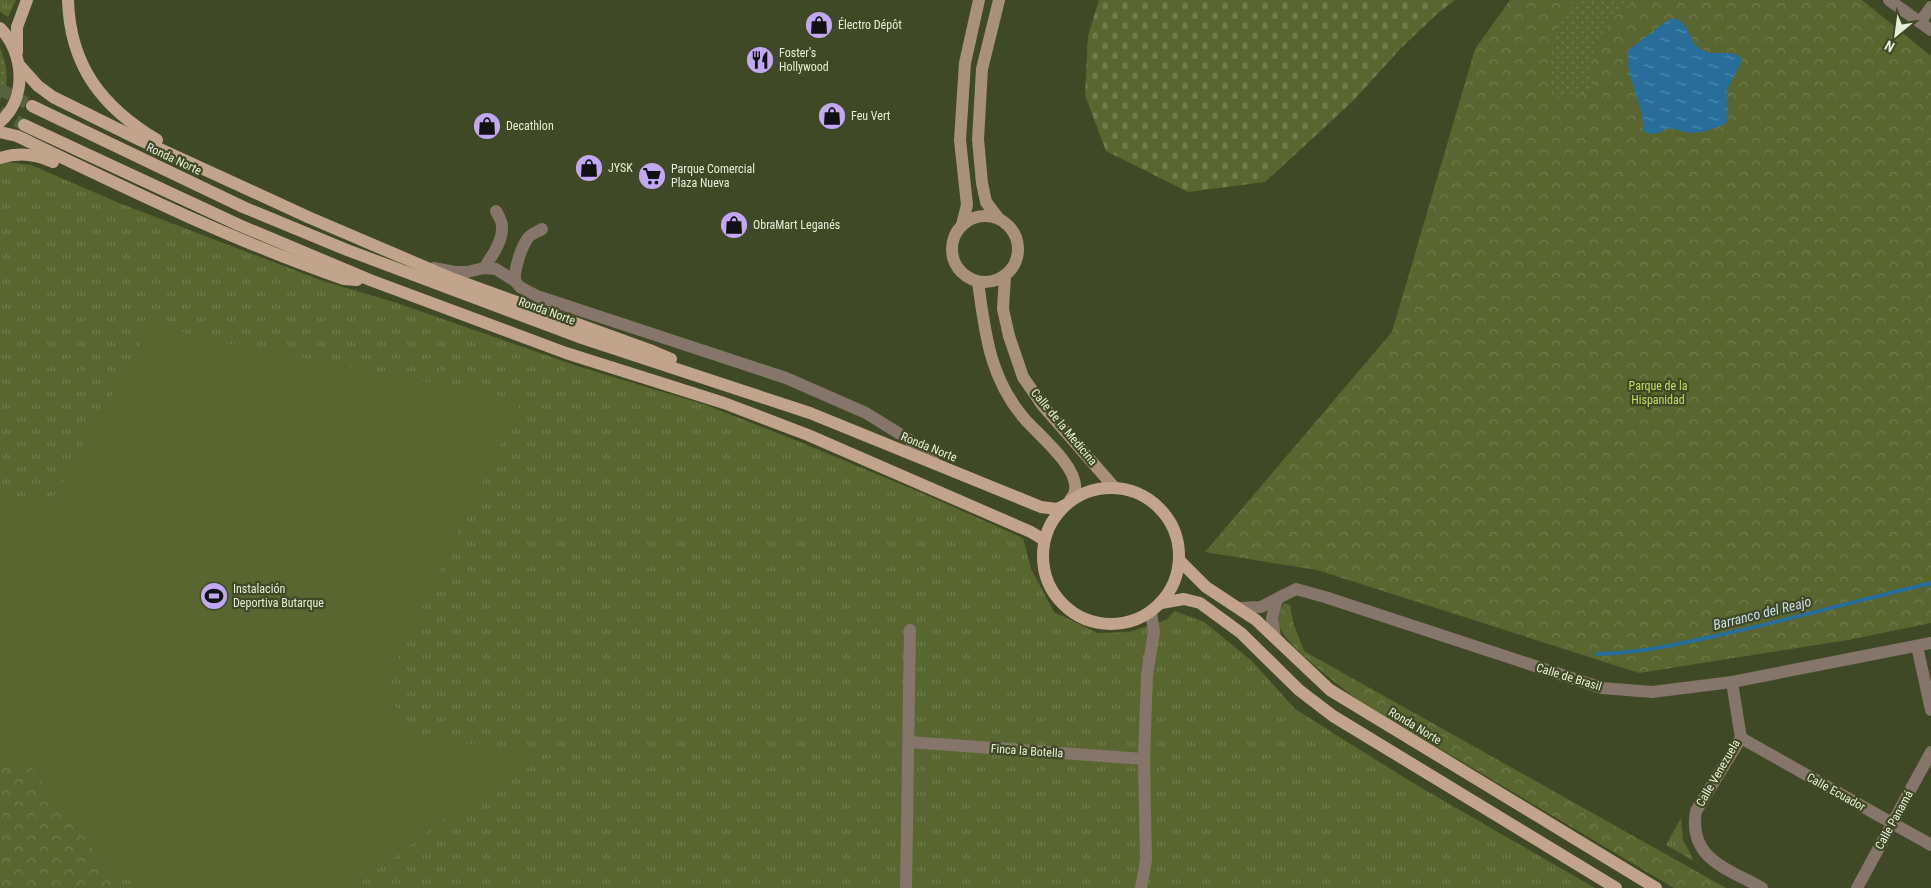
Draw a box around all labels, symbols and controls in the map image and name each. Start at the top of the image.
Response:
shop icon: Électro Dépôt [804,10,834,40]
north arrow [1871,10,1921,60]
place label: Électro Dépôt [838,17,902,32]
text: N [1882,37,1897,55]
restaurant icon: Foster's Hollywood [745,45,775,75]
place label: Foster's Hollywood [779,46,829,74]
shop icon: Feu Vert [817,101,847,131]
place label: Feu Vert [851,109,891,123]
shop icon: Decathlon [472,111,502,141]
place label: Decathlon [506,119,554,133]
street label: Ronda Norte [144,140,204,178]
shop icon: JYSK [574,153,604,183]
place label: JYSK [608,161,633,175]
supermarket icon: Parque Comercial Plaza Nueva [637,161,667,191]
place label: Parque Comercial Plaza Nueva [671,162,755,190]
shop icon: ObraMart Leganés [719,210,749,240]
place label: ObraMart Leganés [753,218,840,232]
street label: Ronda Norte [517,294,578,328]
park label: Parque de la Hispanidad [1629,379,1688,407]
street label: Calle de la Medicina [1028,386,1100,468]
street label: Ronda Norte [899,429,959,465]
sports icon: Instalación Deportiva Butarque [199,581,229,611]
place label: Instalación Deportiva Butarque [233,582,324,610]
water label: Barranco del Reajo [1711,593,1813,633]
street label: Calle de Brasil [1535,660,1603,694]
street label: Ronda Norte [1386,705,1444,747]
street label: Calle Venezuela [1693,737,1743,809]
street label: Finca la Botella [990,741,1064,761]
street label: Calle Ecuador [1804,770,1868,814]
street label: Calle Panamá [1872,788,1916,852]

